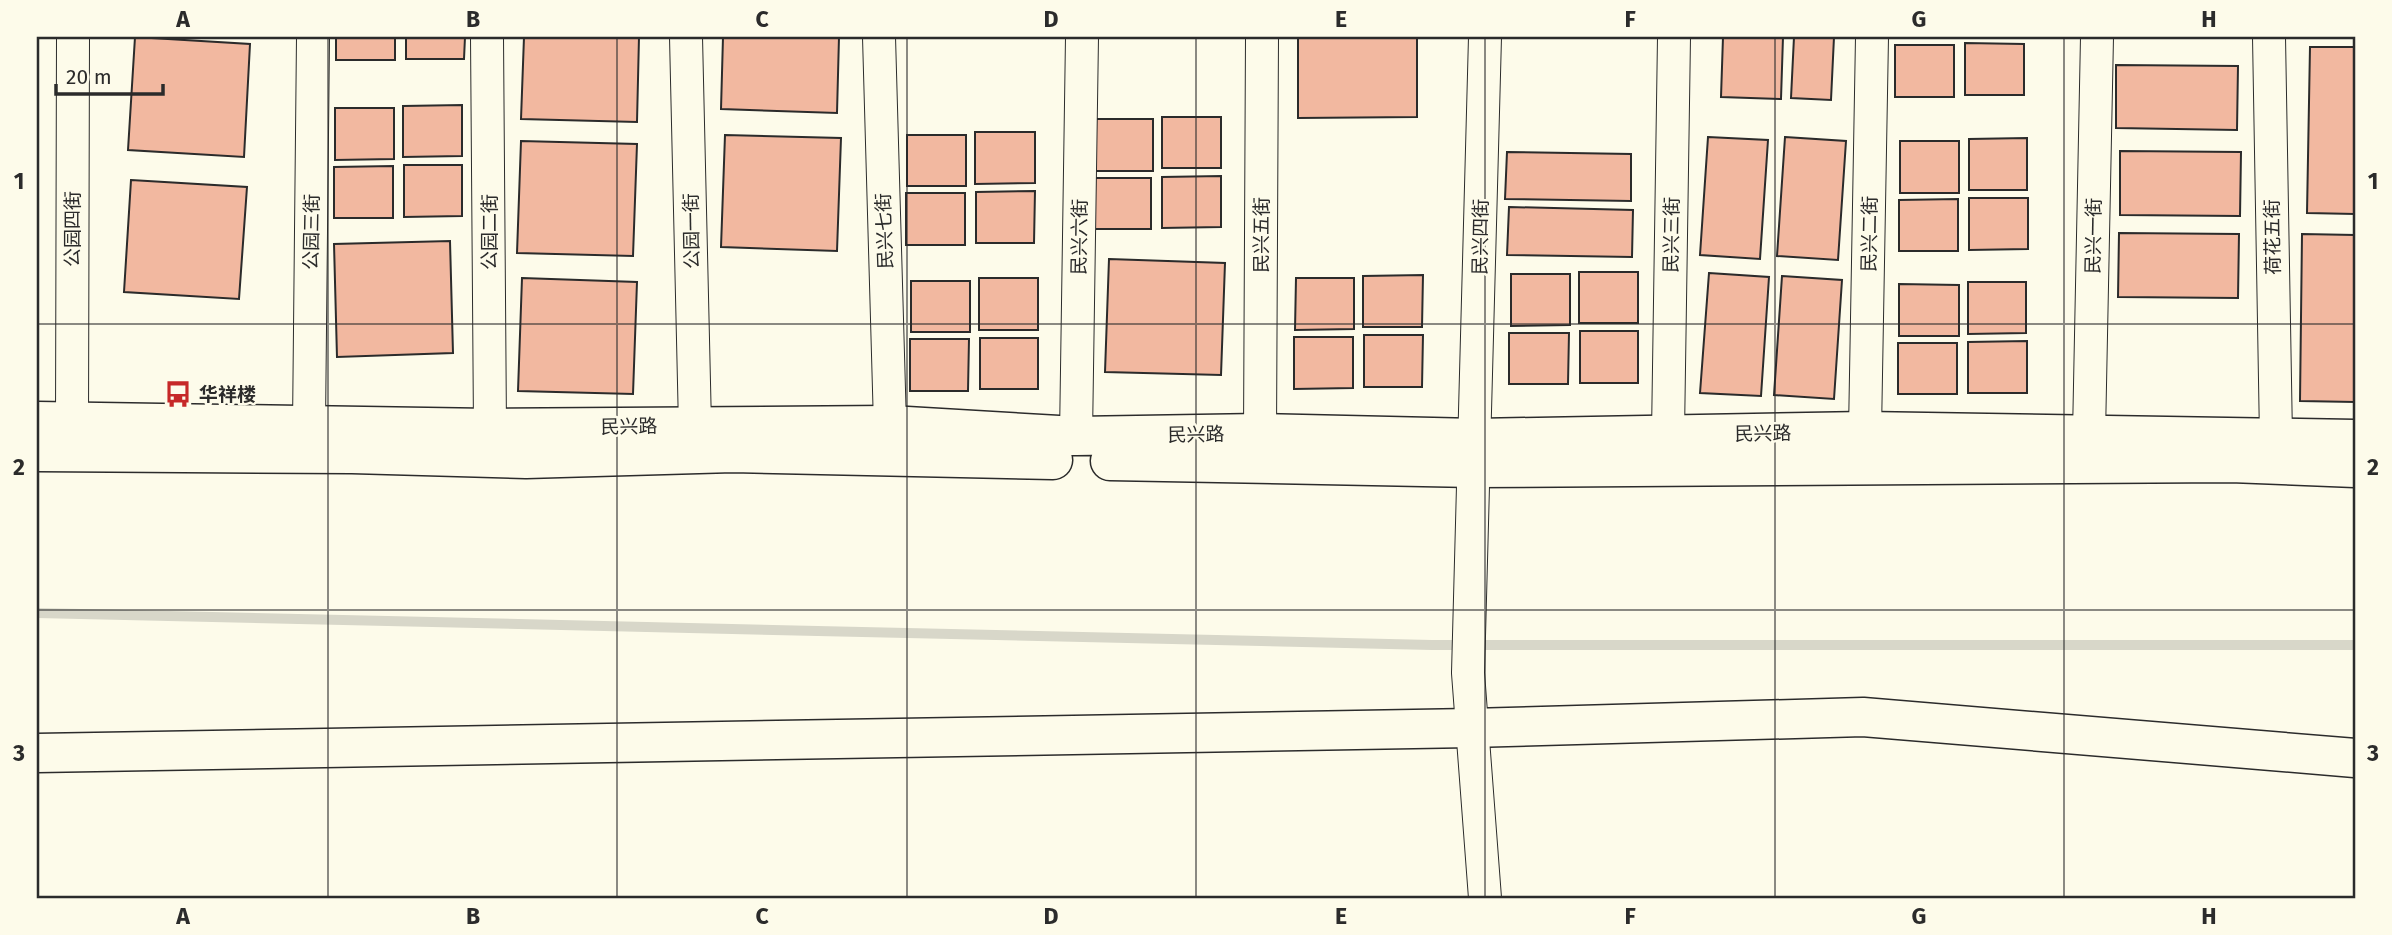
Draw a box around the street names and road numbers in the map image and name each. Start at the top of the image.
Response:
street label: 公园四街 [61,191,84,267]
street label: 公园一街 [679,193,704,269]
street label: 民兴七街 [872,193,897,269]
street label: 公园三街 [299,194,324,270]
street label: 公园二街 [478,194,501,270]
street label: 民兴二街 [1857,196,1882,272]
street label: 民兴五街 [1250,197,1273,273]
street label: 民兴三街 [1659,197,1684,273]
street label: 民兴一街 [2081,198,2106,274]
street label: 民兴六街 [1067,199,1092,275]
street label: 民兴四街 [1468,199,1493,275]
street label: 荷花五街 [2260,199,2285,275]
street label: 民兴路 [600,415,658,438]
street label: 民兴路 [1734,422,1792,445]
street label: 民兴路 [1167,423,1225,446]

